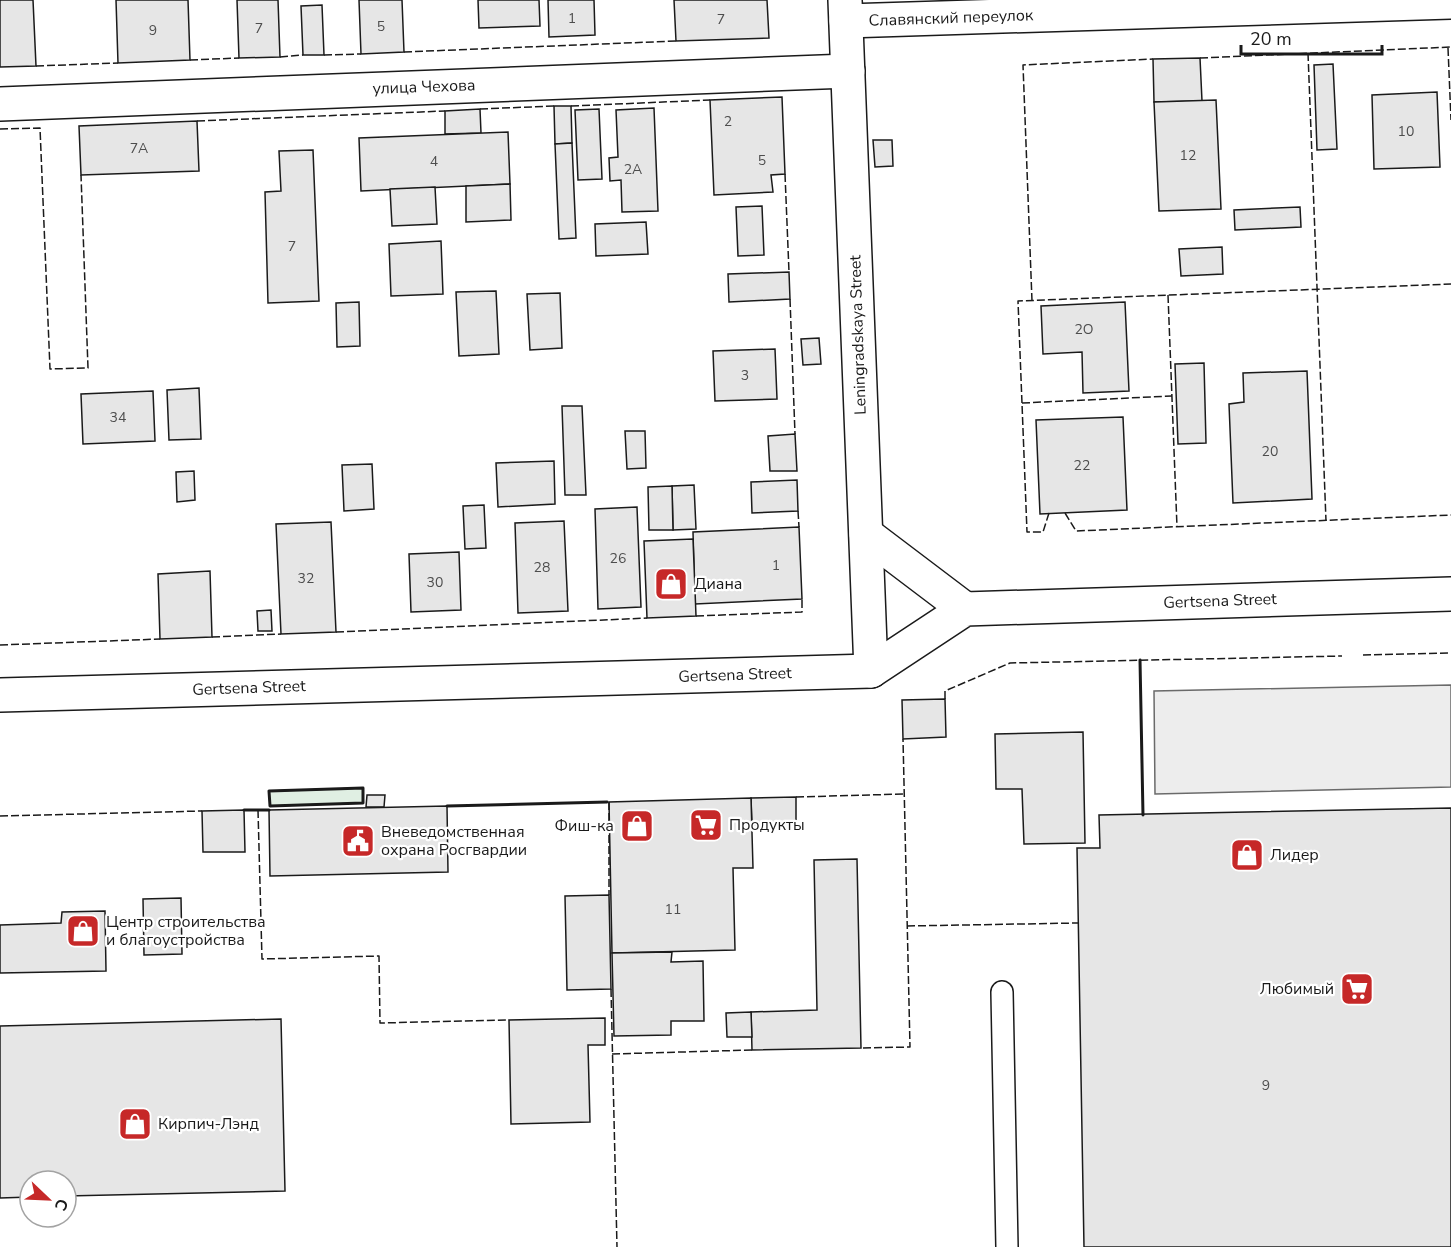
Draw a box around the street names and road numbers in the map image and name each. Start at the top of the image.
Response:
street label: Славянский переулок [868,4,1034,32]
street label: улица Чехова [372,74,476,100]
street label: Leningradskaya Street [844,254,872,415]
street label: Gertsena Street [1163,588,1277,614]
street label: Gertsena Street [678,662,792,688]
street label: Gertsena Street [192,675,306,701]

